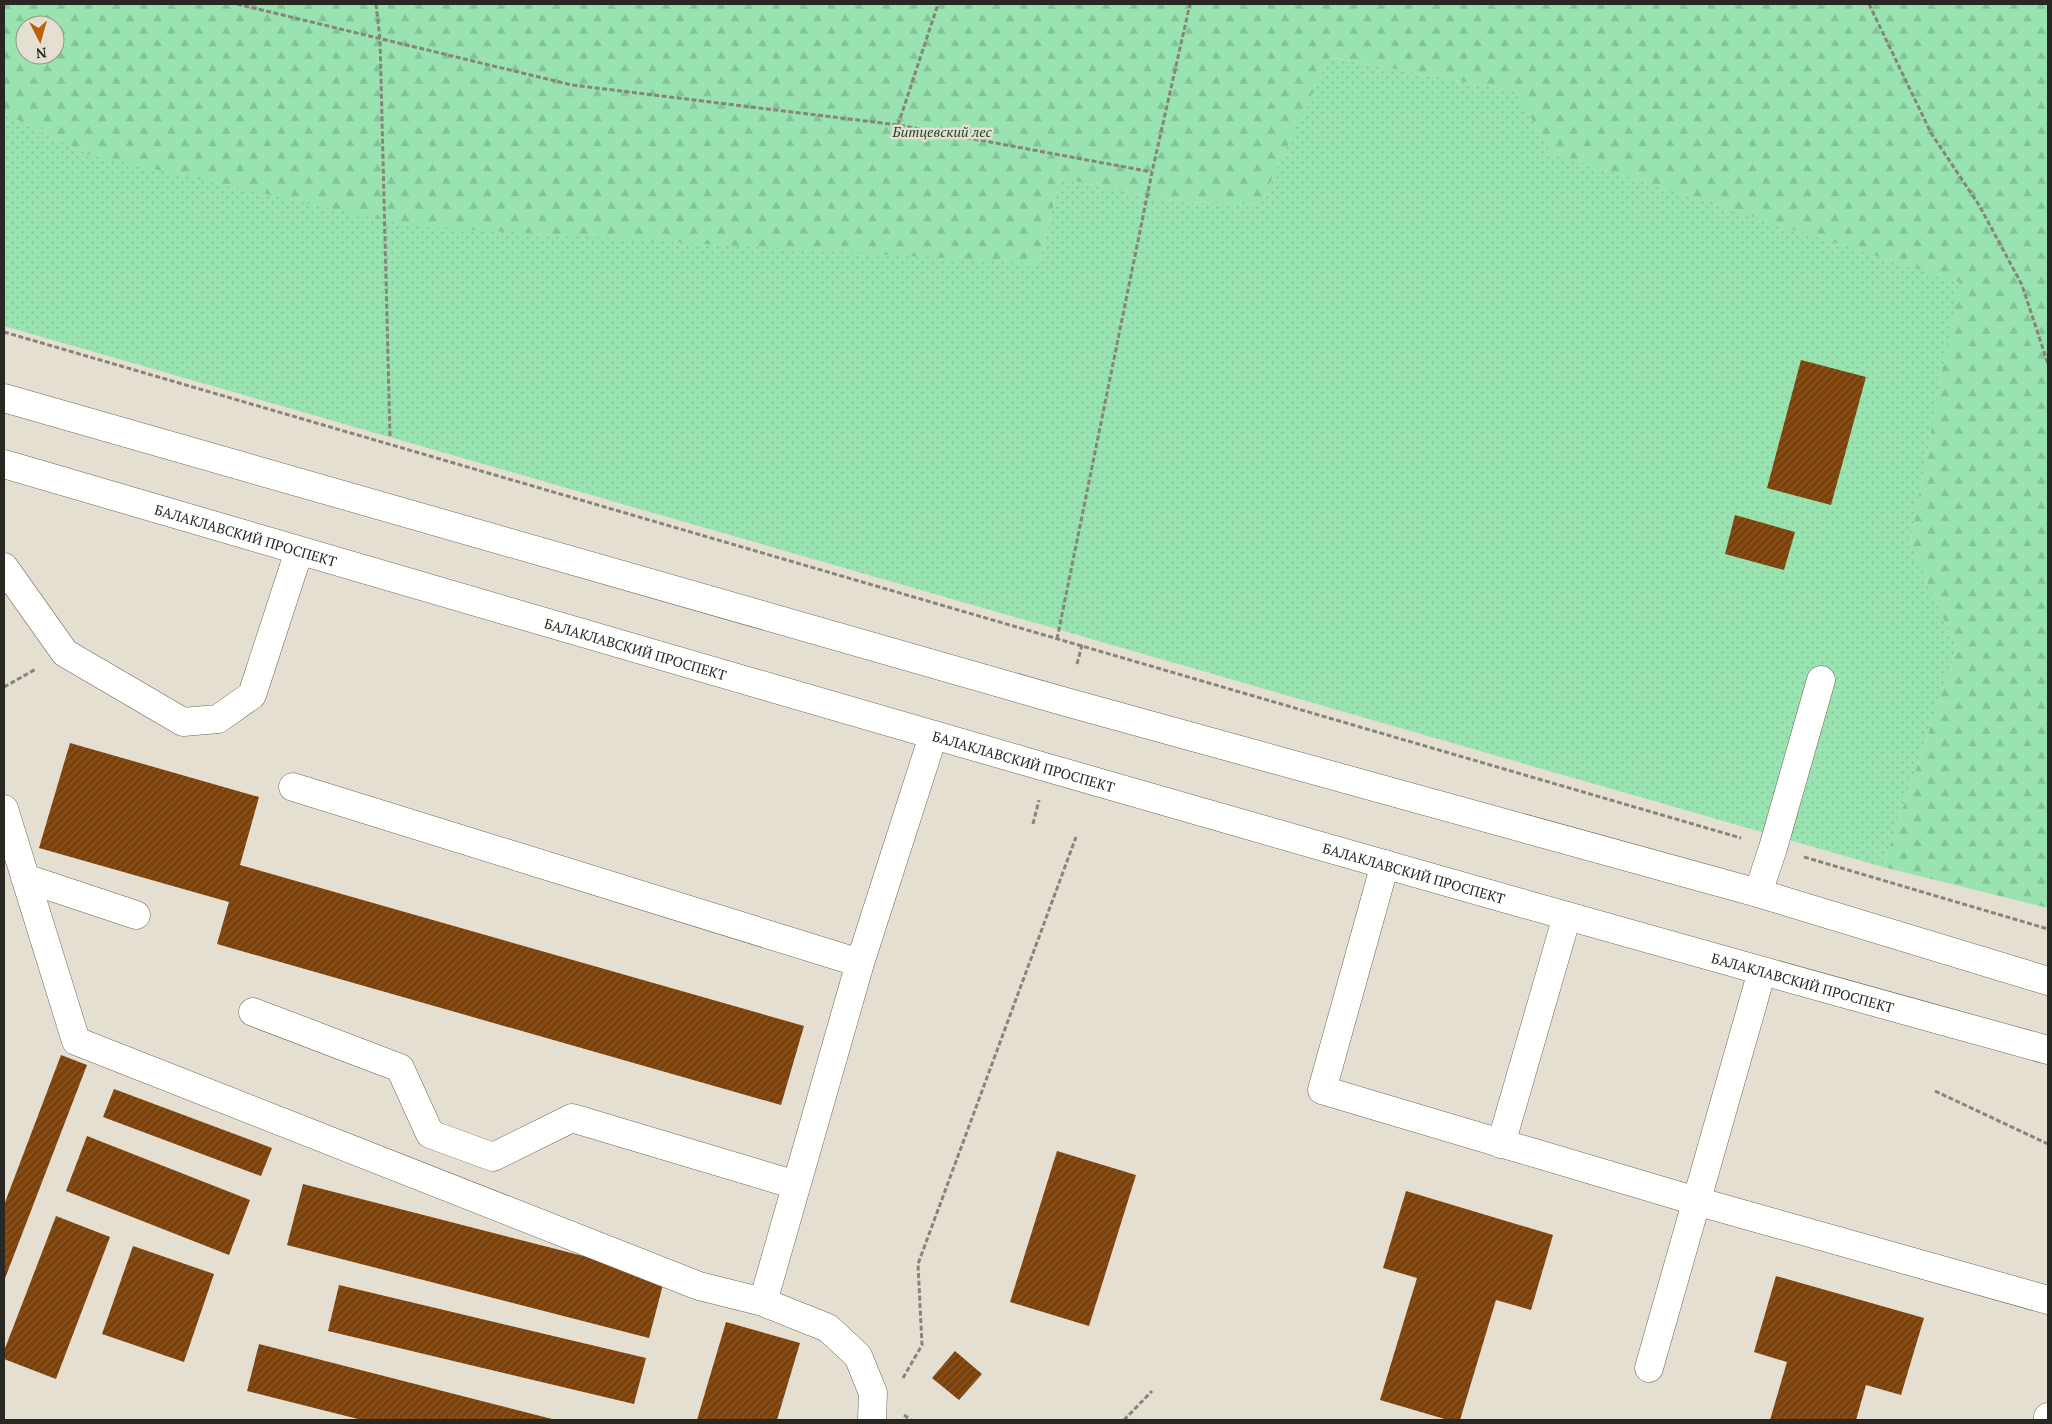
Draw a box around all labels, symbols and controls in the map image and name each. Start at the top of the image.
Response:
north arrow [15,15,65,65]
text: N [35,43,48,63]
park label: Битцевский лес [891,122,993,141]
street label: БАЛАКЛАВСКИЙ ПРОСПЕКТ [153,499,339,570]
street label: БАЛАКЛАВСКИЙ ПРОСПЕКТ [542,613,729,684]
street label: БАЛАКЛАВСКИЙ ПРОСПЕКТ [930,726,1117,796]
street label: БАЛАКЛАВСКИЙ ПРОСПЕКТ [1321,838,1508,908]
street label: БАЛАКЛАВСКИЙ ПРОСПЕКТ [1709,948,1897,1017]

